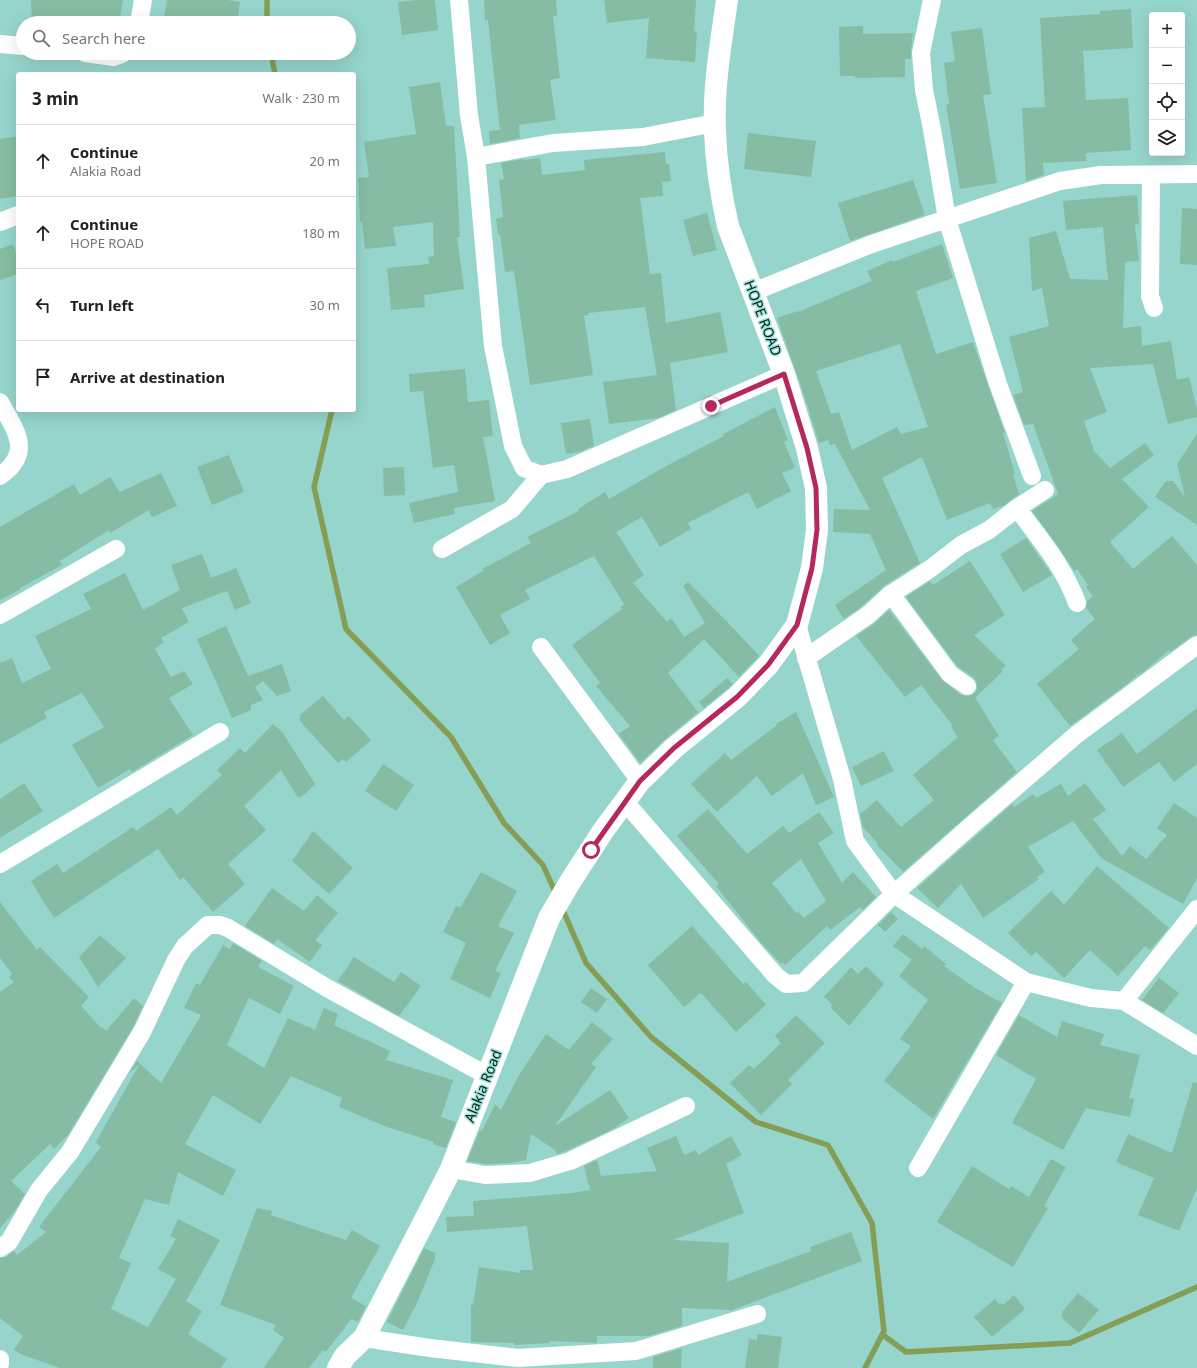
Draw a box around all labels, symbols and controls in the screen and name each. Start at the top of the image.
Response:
map controls [1149,12,1185,156]
button: + [1149,12,1185,48]
search box [16,16,356,60]
icon: search [30,27,52,49]
text: Search here [62,28,145,48]
button: − [1149,48,1185,84]
button: locate [1149,84,1185,120]
text: 3 min [32,87,79,110]
text: Walk · 230 m [262,89,340,107]
button: layers [1149,120,1185,156]
text: Continue [70,142,138,162]
icon: ahead [32,150,54,172]
text: 20 m [310,152,340,170]
text: Alakia Road [70,162,141,180]
text: Continue [70,214,138,234]
icon: ahead [32,222,54,244]
text: 180 m [302,224,340,242]
text: HOPE ROAD [70,234,144,252]
street label: HOPE ROAD [740,277,787,358]
icon: left [32,294,54,316]
text: Turn left [70,295,134,315]
text: 30 m [310,296,340,314]
icon: arrive [32,366,54,388]
text: Arrive at destination [70,367,225,387]
route end [702,397,720,415]
route start [582,841,600,859]
street label: Alakia Road [459,1047,506,1125]

